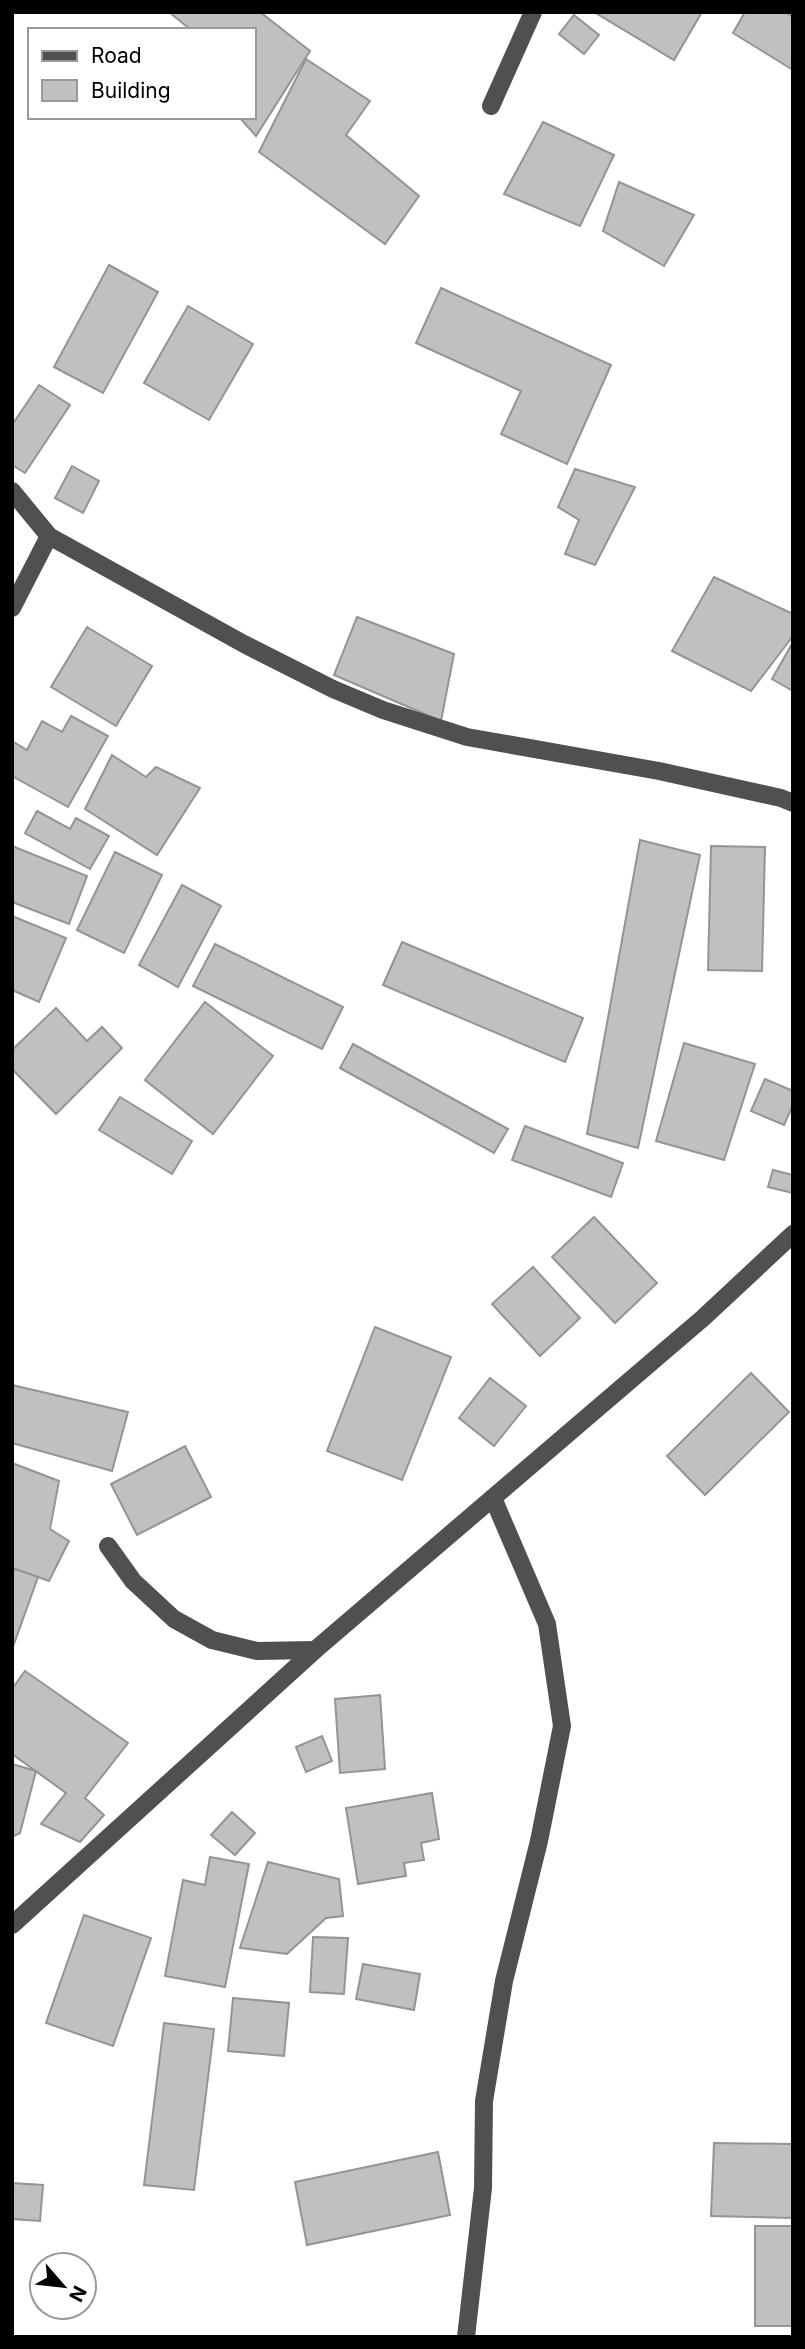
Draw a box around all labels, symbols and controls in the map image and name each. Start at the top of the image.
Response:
legend [28,28,256,119]
text: Road [91,43,142,68]
text: Building [91,78,171,103]
north arrow [28,2251,98,2321]
text: N [64,2282,91,2306]

